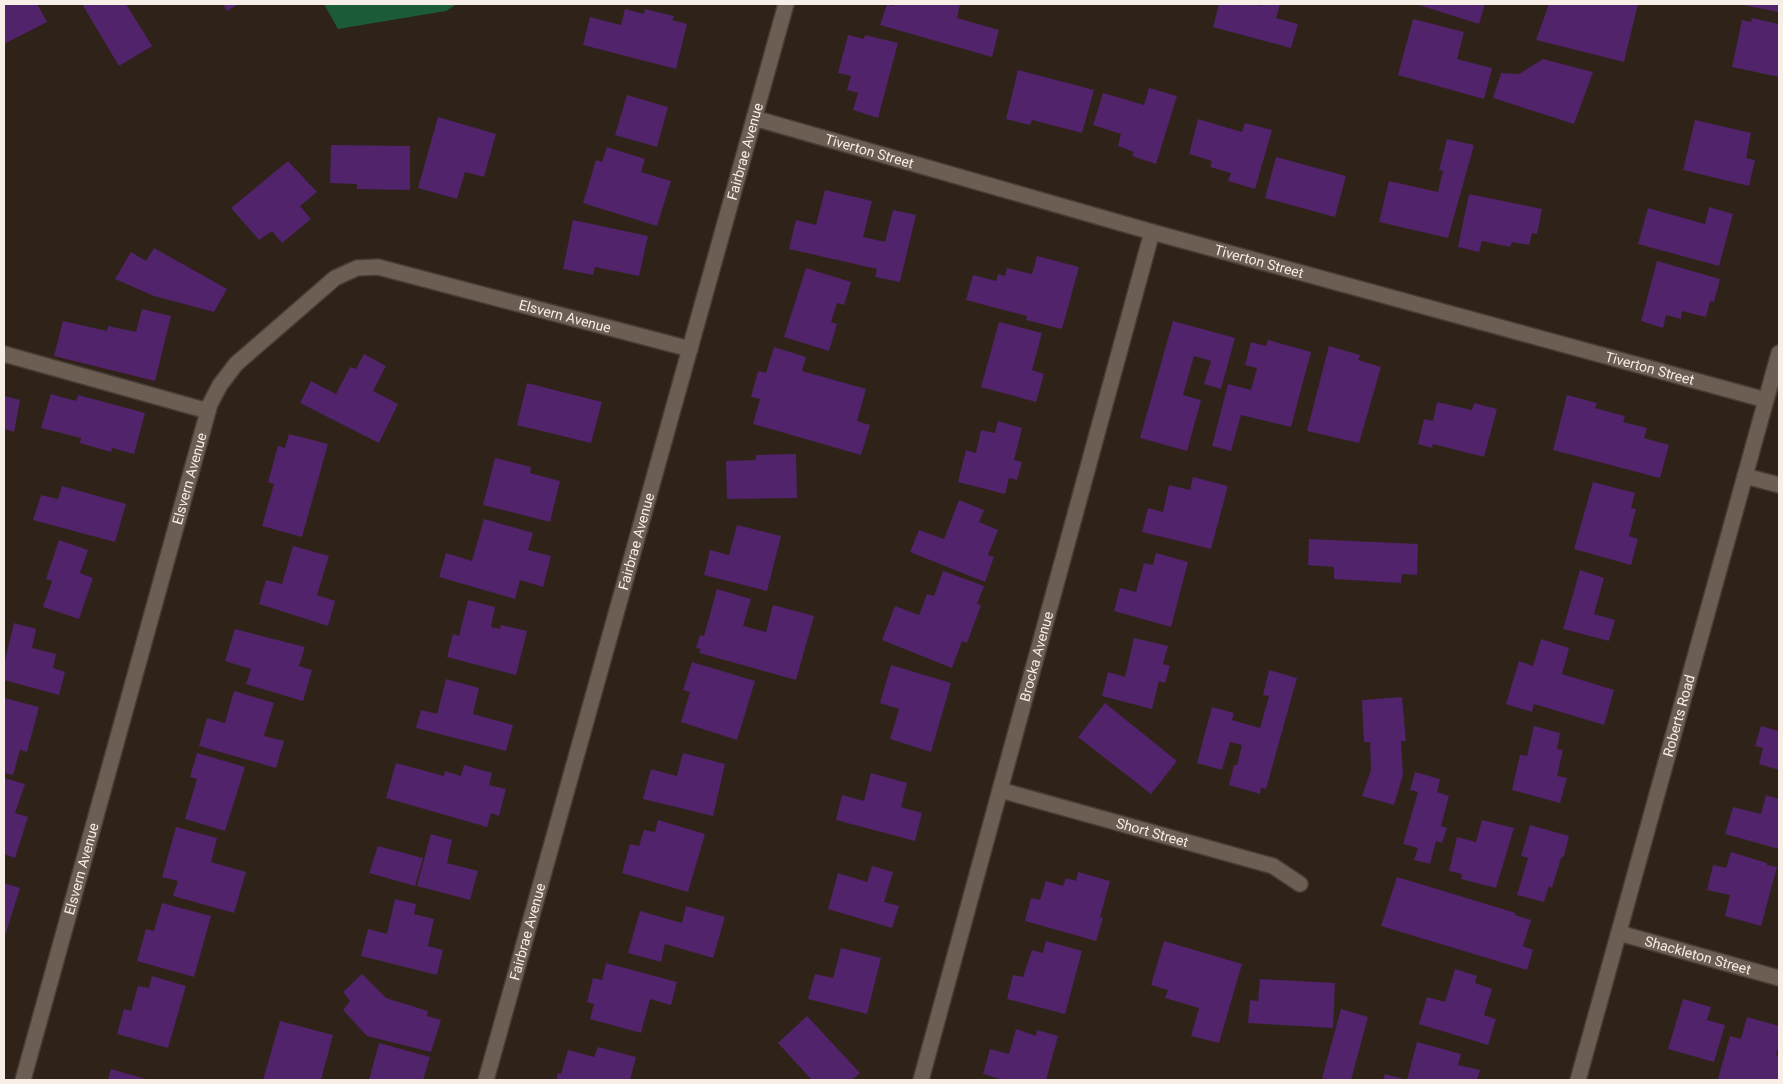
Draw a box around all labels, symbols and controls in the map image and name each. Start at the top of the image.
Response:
street label: Fairbrae Avenue [724,101,766,202]
street label: Tiverton Street [823,131,916,171]
street label: Tiverton Street [1213,241,1306,281]
street label: Elsvern Avenue [517,296,613,336]
street label: Tiverton Street [1603,348,1696,388]
street label: Elsvern Avenue [169,431,210,526]
street label: Fairbrae Avenue [615,491,657,592]
street label: Brocka Avenue [1016,610,1056,703]
street label: Roberts Road [1660,673,1698,759]
street label: Short Street [1114,815,1190,850]
street label: Elsvern Avenue [61,821,102,917]
street label: Fairbrae Avenue [506,881,548,982]
street label: Shackleton Street [1643,933,1753,978]

